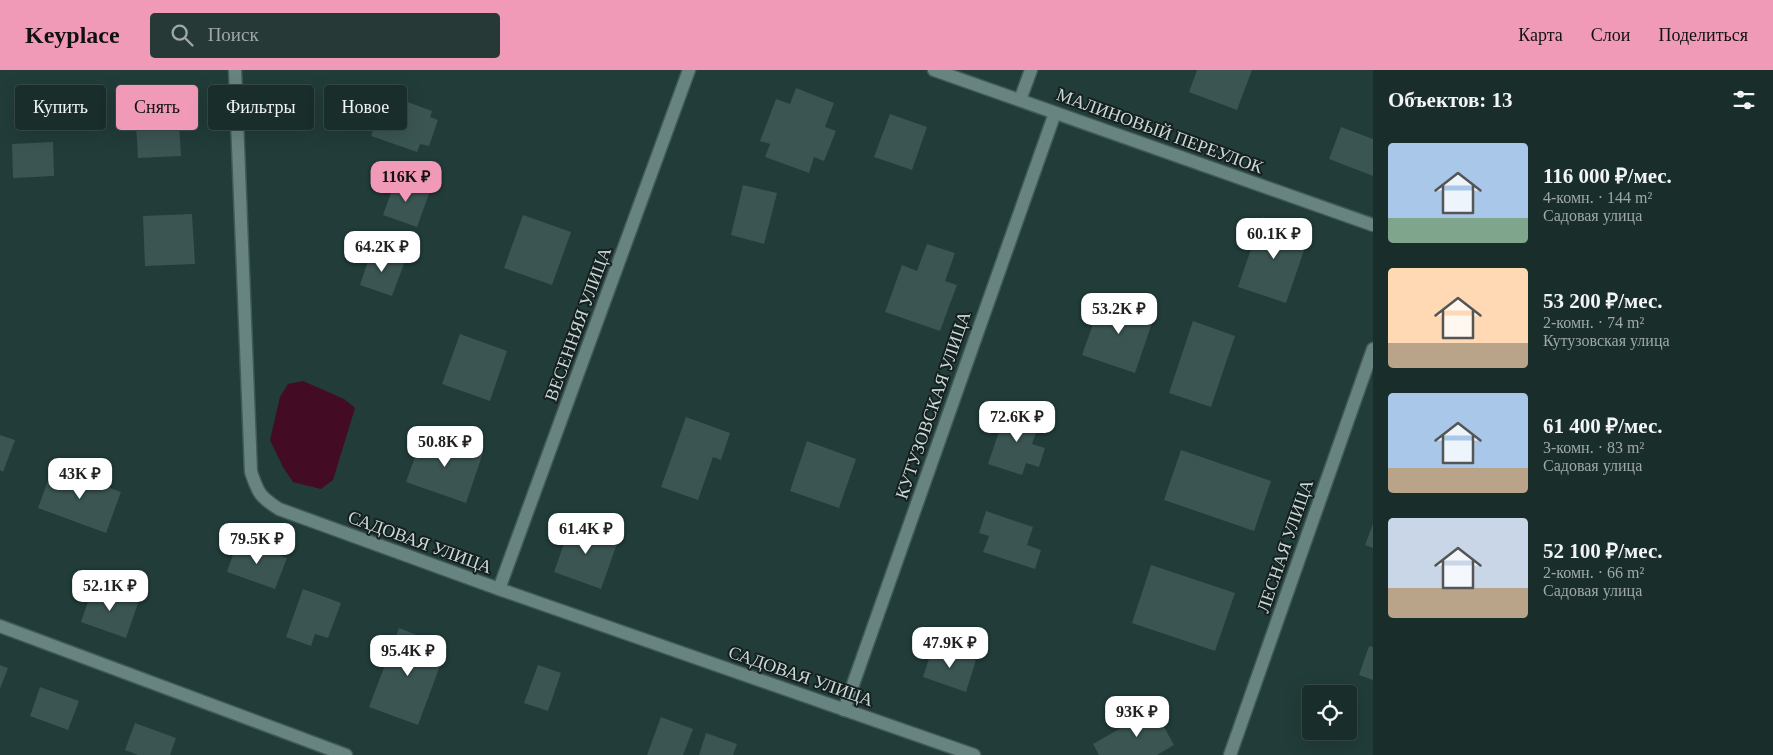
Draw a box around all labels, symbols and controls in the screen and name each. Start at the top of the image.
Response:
search box [150,13,500,58]
icon: search [168,21,196,49]
text: Keyplace [25,22,120,48]
text: Поиск [208,24,259,45]
text: Карта [1518,25,1563,45]
text: Слои [1591,25,1630,45]
text: Поделиться [1658,25,1748,45]
street label: МАЛИНОВЫЙ ПЕРЕУЛОК [1054,84,1267,178]
chip: Купить [15,85,106,130]
chip: Снять [116,85,198,130]
chip: Фильтры [208,85,314,130]
chip: Новое [324,85,407,130]
icon: filters [1730,86,1758,114]
text: Объектов: 13 [1388,88,1513,112]
pin: 116K ₽ [365,160,447,203]
icon: home [1428,163,1488,223]
text: 116 000 ₽/мес. [1543,164,1672,188]
text: 116K ₽ [382,168,430,185]
text: 4-комн. · 144 m² [1543,189,1652,206]
text: Садовая улица [1543,207,1642,224]
pin: 60.1K ₽ [1228,218,1320,260]
text: 60.1K ₽ [1247,225,1301,242]
pin: 64.2K ₽ [336,230,428,273]
text: 64.2K ₽ [355,238,409,255]
street label: ВЕСЕННЯЯ УЛИЦА [541,244,615,404]
icon: home [1428,288,1488,348]
text: 53 200 ₽/мес. [1543,289,1663,313]
pin: 53.2K ₽ [1073,292,1165,335]
text: 53.2K ₽ [1092,300,1146,317]
street label: КУТУЗОВСКАЯ УЛИЦА [891,308,975,502]
text: 2-комн. · 74 m² [1543,314,1644,331]
text: Кутузовская улица [1543,332,1670,349]
pin: 72.6K ₽ [971,400,1063,443]
text: 72.6K ₽ [990,408,1044,425]
icon: home [1428,413,1488,473]
text: 61 400 ₽/мес. [1543,414,1663,438]
pin: 50.8K ₽ [399,426,491,468]
text: 50.8K ₽ [418,433,472,450]
text: 3-комн. · 83 m² [1543,439,1644,456]
text: Садовая улица [1543,457,1642,474]
pin: 43K ₽ [45,458,115,500]
text: 43K ₽ [59,465,101,482]
street label: ЛЕСНАЯ УЛИЦА [1253,477,1317,615]
street label: САДОВАЯ УЛИЦА [345,507,495,577]
pin: 61.4K ₽ [540,512,632,555]
text: 61.4K ₽ [559,520,613,537]
pin: 79.5K ₽ [211,522,303,565]
text: 79.5K ₽ [230,530,284,547]
icon: home [1428,538,1488,598]
text: 52 100 ₽/мес. [1543,539,1663,563]
text: 2-комн. · 66 m² [1543,564,1644,581]
pin: 52.1K ₽ [64,570,156,612]
text: 52.1K ₽ [83,577,137,594]
text: Садовая улица [1543,582,1642,599]
pin: 47.9K ₽ [904,626,996,669]
pin: 95.4K ₽ [362,634,454,677]
text: 47.9K ₽ [923,634,977,651]
text: 95.4K ₽ [381,642,435,659]
street label: САДОВАЯ УЛИЦА [726,642,876,710]
map controls [1302,685,1357,740]
button: locate [1302,685,1357,740]
pin: 93K ₽ [1102,696,1172,738]
text: 93K ₽ [1116,703,1158,720]

